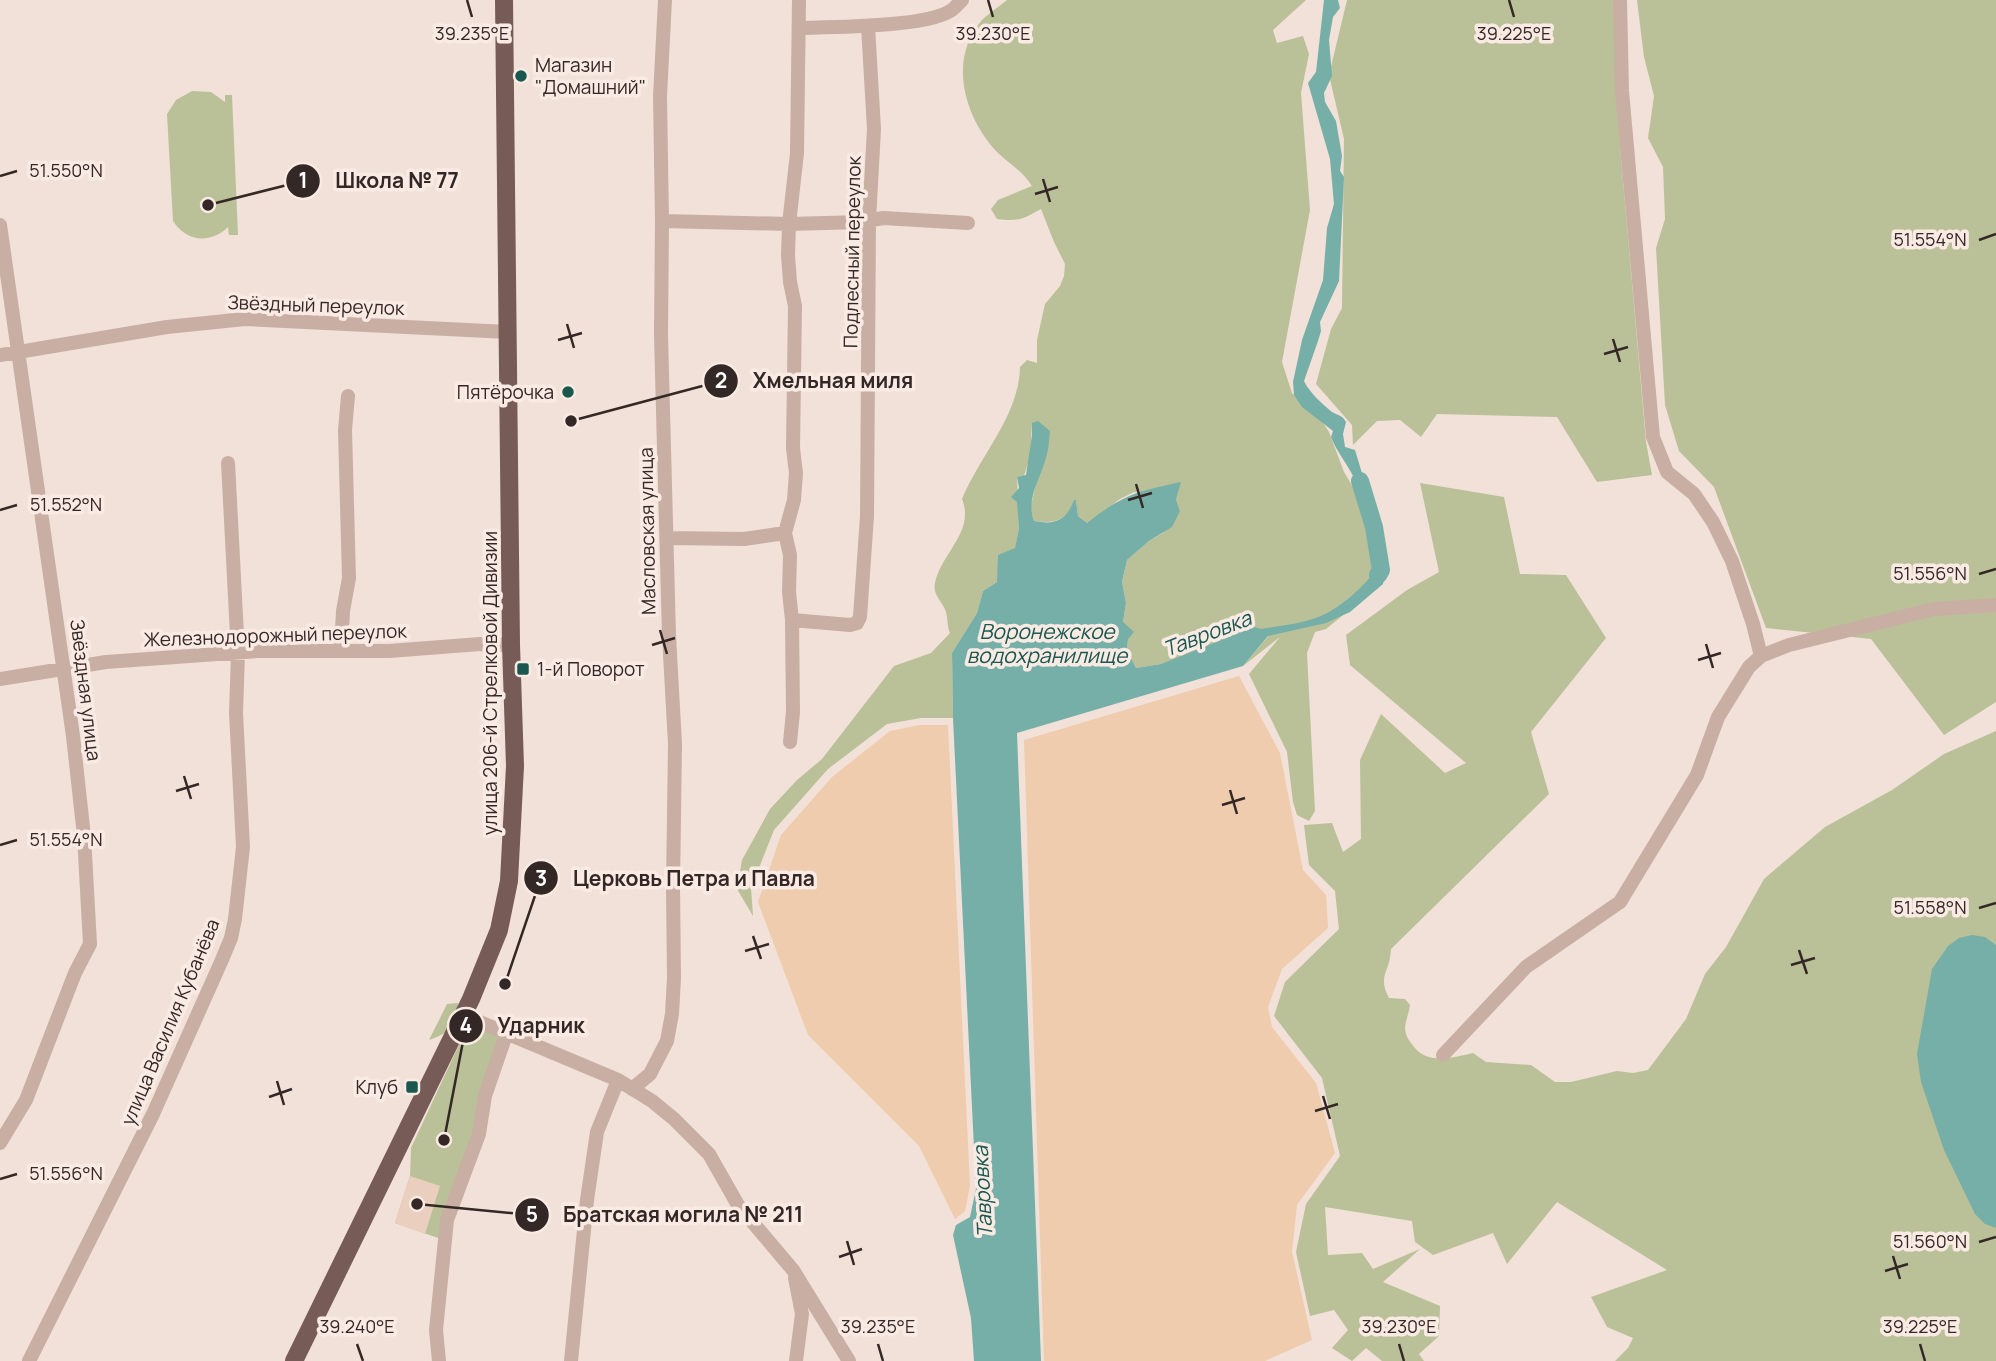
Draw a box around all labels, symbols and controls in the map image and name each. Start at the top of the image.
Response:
text: 39.235°E [435,21,509,45]
text: 39.230°E [956,21,1030,45]
text: 39.225°E [1477,21,1551,45]
place label: Магазин "Домашний" [535,52,646,100]
marker: Магазин "Домашний" [513,68,529,84]
street label: Подлесный переулок [837,155,867,348]
text: 51.550°N [29,158,103,182]
callout: Школа № 77 [286,160,472,202]
text: 1 [298,166,308,194]
text: Школа № 77 [335,166,459,194]
text: 51.554°N [1893,227,1967,251]
street label: Звёздный переулок [227,289,406,321]
callout: Хмельная миля [703,360,927,402]
text: 2 [715,366,727,394]
text: Хмельная миля [753,366,913,394]
place label: Пятёрочка [457,379,554,405]
marker: Пятёрочка [560,384,576,400]
street label: Масловская улица [633,447,661,615]
text: 51.552°N [30,492,102,516]
street label: улица 206-й Стрелковой Дивизии [477,531,503,835]
text: 51.556°N [1893,561,1967,585]
water label: Тавровка [1159,603,1256,663]
street label: Звёздная улица [64,617,108,763]
street label: Железнодорожный переулок [143,617,408,653]
water label: Воронежское водохранилище [967,617,1129,669]
place label: 1-й Поворот [537,656,645,682]
marker: 1-й Поворот [515,661,531,677]
text: 51.554°N [29,827,103,851]
callout: Церковь Петра и Павла [524,857,829,899]
text: 3 [535,864,547,892]
text: Церковь Петра и Павла [573,864,815,892]
text: 51.558°N [1894,895,1966,919]
street label: улица Василия Кубанёва [115,915,225,1129]
callout: Ударник [448,1005,598,1047]
text: 4 [460,1011,472,1039]
text: Ударник [497,1011,585,1039]
place label: Клуб [355,1074,398,1100]
marker: Клуб [404,1079,420,1095]
water label: Тавровка [966,1144,998,1239]
text: 51.556°N [29,1161,103,1185]
callout: Братская могила № 211 [514,1194,817,1236]
text: 5 [526,1200,538,1228]
text: Братская могила № 211 [563,1200,803,1228]
text: 51.560°N [1893,1229,1967,1253]
text: 39.240°E [319,1314,395,1338]
text: 39.235°E [841,1314,915,1338]
text: 39.230°E [1362,1314,1436,1338]
text: 39.225°E [1883,1314,1957,1338]

